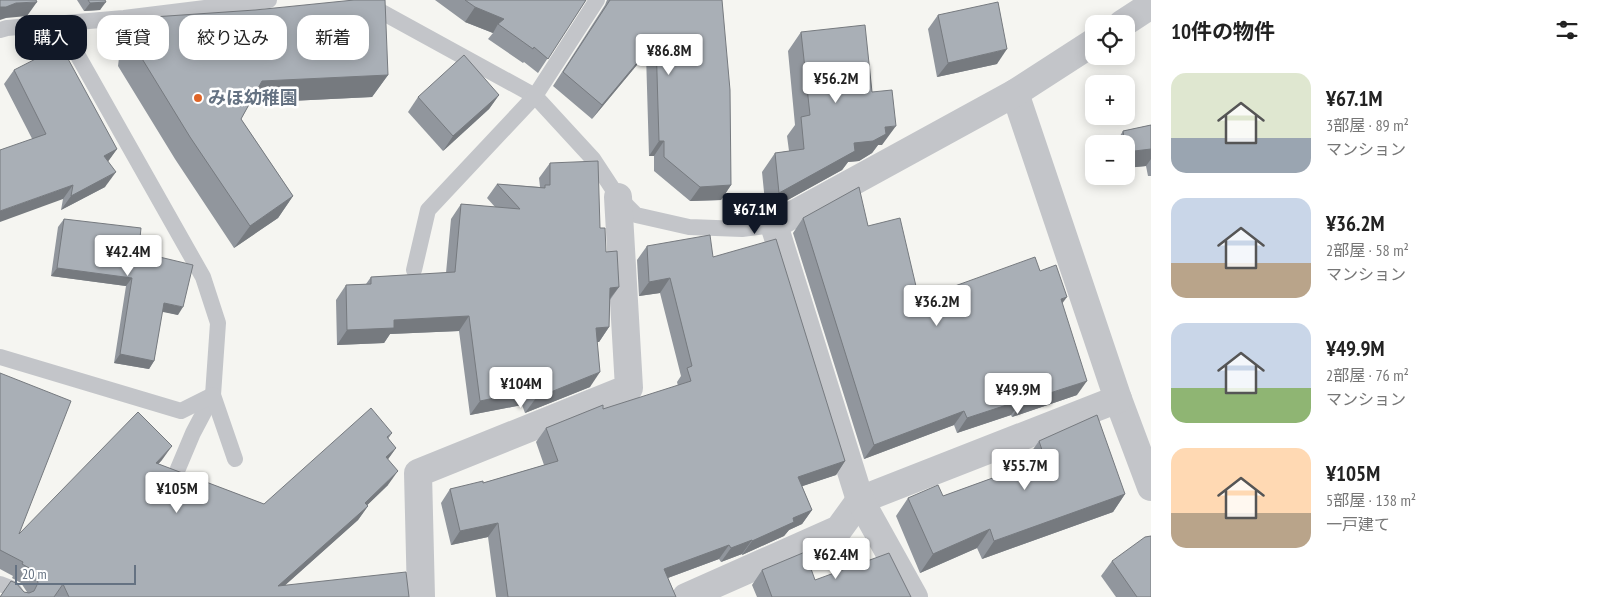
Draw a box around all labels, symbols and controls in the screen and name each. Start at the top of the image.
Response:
chip: 購入 [15,15,87,60]
chip: 賃貸 [97,15,169,60]
chip: 絞り込み [179,15,287,60]
chip: 新着 [297,15,369,60]
map controls [1085,15,1135,185]
button: locate [1085,15,1135,65]
icon: filters [1553,16,1581,44]
text: 10件の物件 [1171,18,1275,45]
pin: ¥86.8M [628,34,710,76]
text: ¥86.8M [647,40,691,60]
pin: ¥56.2M [795,62,877,104]
text: ¥56.2M [814,68,858,88]
button: + [1085,75,1135,125]
text: ¥67.1M [1326,85,1382,112]
place label: みほ幼稚園 [208,86,298,109]
marker: みほ幼稚園 [192,92,204,104]
icon: home [1211,93,1271,153]
text: 3部屋 · 89 m² [1326,115,1409,135]
button: − [1085,135,1135,185]
text: マンション [1326,139,1406,159]
pin: ¥67.1M [714,192,796,235]
text: ¥67.1M [733,199,777,219]
text: ¥36.2M [1326,210,1385,237]
icon: home [1211,218,1271,278]
pin: ¥42.4M [87,234,169,277]
text: 2部屋 · 58 m² [1326,240,1409,260]
text: ¥42.4M [106,241,150,261]
text: マンション [1326,264,1406,284]
pin: ¥36.2M [896,284,978,327]
text: ¥36.2M [915,291,959,311]
text: ¥49.9M [1326,335,1385,362]
icon: home [1211,343,1271,403]
text: 2部屋 · 76 m² [1326,365,1409,385]
pin: ¥104M [486,366,556,409]
pin: ¥49.9M [977,372,1059,415]
text: ¥104M [500,373,542,393]
text: ¥49.9M [996,379,1040,399]
text: マンション [1326,389,1406,409]
pin: ¥55.7M [984,448,1066,491]
text: ¥55.7M [1003,455,1047,475]
text: ¥105M [1326,460,1380,487]
icon: home [1211,468,1271,528]
pin: ¥105M [142,472,212,514]
text: ¥105M [156,478,198,498]
text: 5部屋 · 138 m² [1326,490,1416,510]
text: 一戸建て [1326,514,1390,534]
pin: ¥62.4M [795,538,877,580]
text: ¥62.4M [814,544,858,564]
scale bar [15,562,136,585]
text: 20 m [22,565,47,583]

